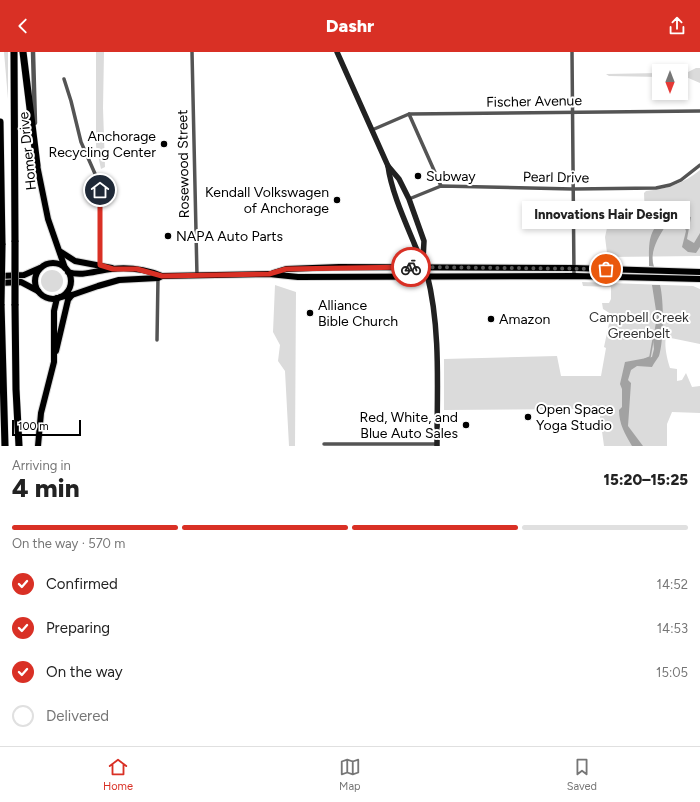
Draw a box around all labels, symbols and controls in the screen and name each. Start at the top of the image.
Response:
icon: back [12,15,34,37]
text: Dashr [326,15,374,37]
icon: share [666,15,688,37]
north arrow [652,64,688,100]
map controls [652,64,688,100]
street label: Fischer Avenue [486,92,582,111]
street label: Rosewood Street [174,109,193,219]
street label: Homer Drive [15,111,40,191]
place label: Anchorage Recycling Center [48,128,156,161]
marker: Anchorage Recycling Center [159,139,169,149]
place label: Subway [426,168,476,185]
street label: Pearl Drive [523,168,590,187]
marker: Subway [413,171,423,181]
pin [83,173,117,207]
icon: home [89,179,111,201]
place label: Kendall Volkswagen of Anchorage [205,184,329,217]
marker: Kendall Volkswagen of Anchorage [332,195,342,205]
callout: Innovations Hair Design [522,201,690,229]
text: Innovations Hair Design [534,207,678,222]
place label: NAPA Auto Parts [176,228,283,245]
marker: NAPA Auto Parts [163,231,173,241]
courier [391,247,431,287]
pin [589,252,623,286]
icon: bike [400,256,422,278]
icon: bag [595,258,617,280]
place label: Alliance Bible Church [318,297,398,330]
marker: Alliance Bible Church [305,308,315,318]
park label: Campbell Creek Greenbelt [589,309,689,342]
place label: Amazon [499,311,551,328]
marker: Amazon [486,314,496,324]
place label: Open Space Yoga Studio [536,401,614,434]
place label: Red, White, and Blue Auto Sales [360,409,458,442]
marker: Open Space Yoga Studio [523,412,533,422]
scale bar [12,418,81,437]
text: 100 m [18,420,49,433]
marker: Red, White, and Blue Auto Sales [461,420,471,430]
text: Arriving in [12,458,71,473]
text: 15:20–15:25 [604,471,688,489]
text: 4 min [12,472,80,504]
text: On the way · 570 m [12,536,125,551]
icon: check [12,573,34,595]
text: Confirmed [46,575,118,593]
text: 14:52 [657,577,688,592]
icon: check [12,617,34,639]
text: Preparing [46,619,110,637]
text: 14:53 [657,621,688,636]
icon: check [12,661,34,683]
text: On the way [46,663,123,681]
text: 15:05 [656,665,688,680]
text: Delivered [46,707,109,725]
tab: Home [103,756,133,793]
tab: Map [339,756,361,793]
tab: Saved [567,756,597,793]

